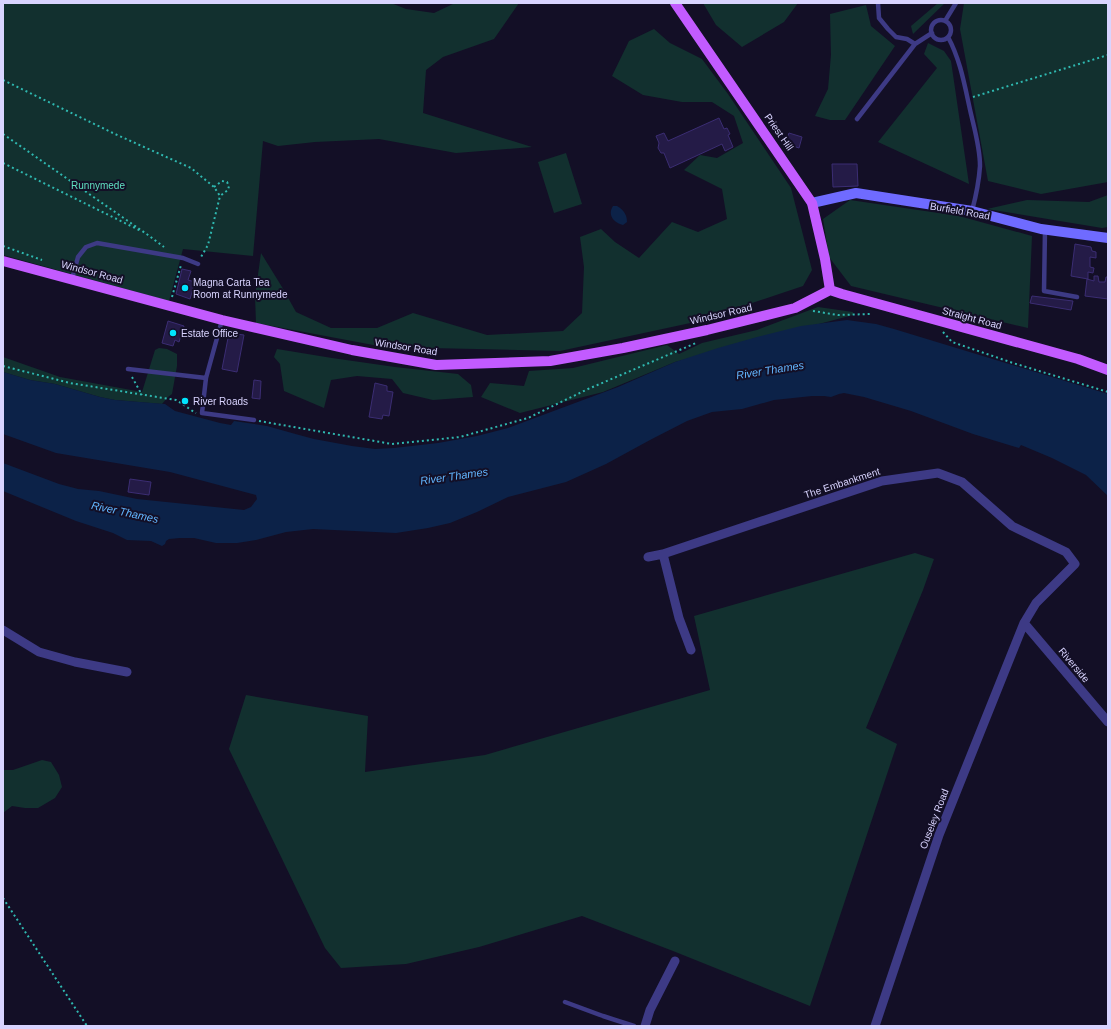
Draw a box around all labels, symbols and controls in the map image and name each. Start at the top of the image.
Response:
street label: Priest Hill [762,112,796,152]
park label: Runnymede [71,180,125,191]
street label: Burfield Road [929,200,991,222]
street label: Windsor Road [60,258,124,286]
place label: Magna Carta Tea Room at Runnymede [193,277,288,300]
marker: Magna Carta Tea Room at Runnymede [180,283,190,293]
street label: Windsor Road [689,302,753,326]
street label: Straight Road [941,305,1003,331]
marker: Estate Office [168,328,178,338]
place label: Estate Office [181,328,239,339]
street label: Windsor Road [374,337,438,357]
water label: River Thames [735,359,805,381]
marker: River Roads [180,396,190,406]
place label: River Roads [193,396,248,407]
water label: River Thames [419,465,489,487]
street label: The Embankment [803,466,881,500]
water label: River Thames [90,499,160,525]
street label: Riverside [1056,645,1092,685]
street label: Ouseley Road [918,787,950,851]

